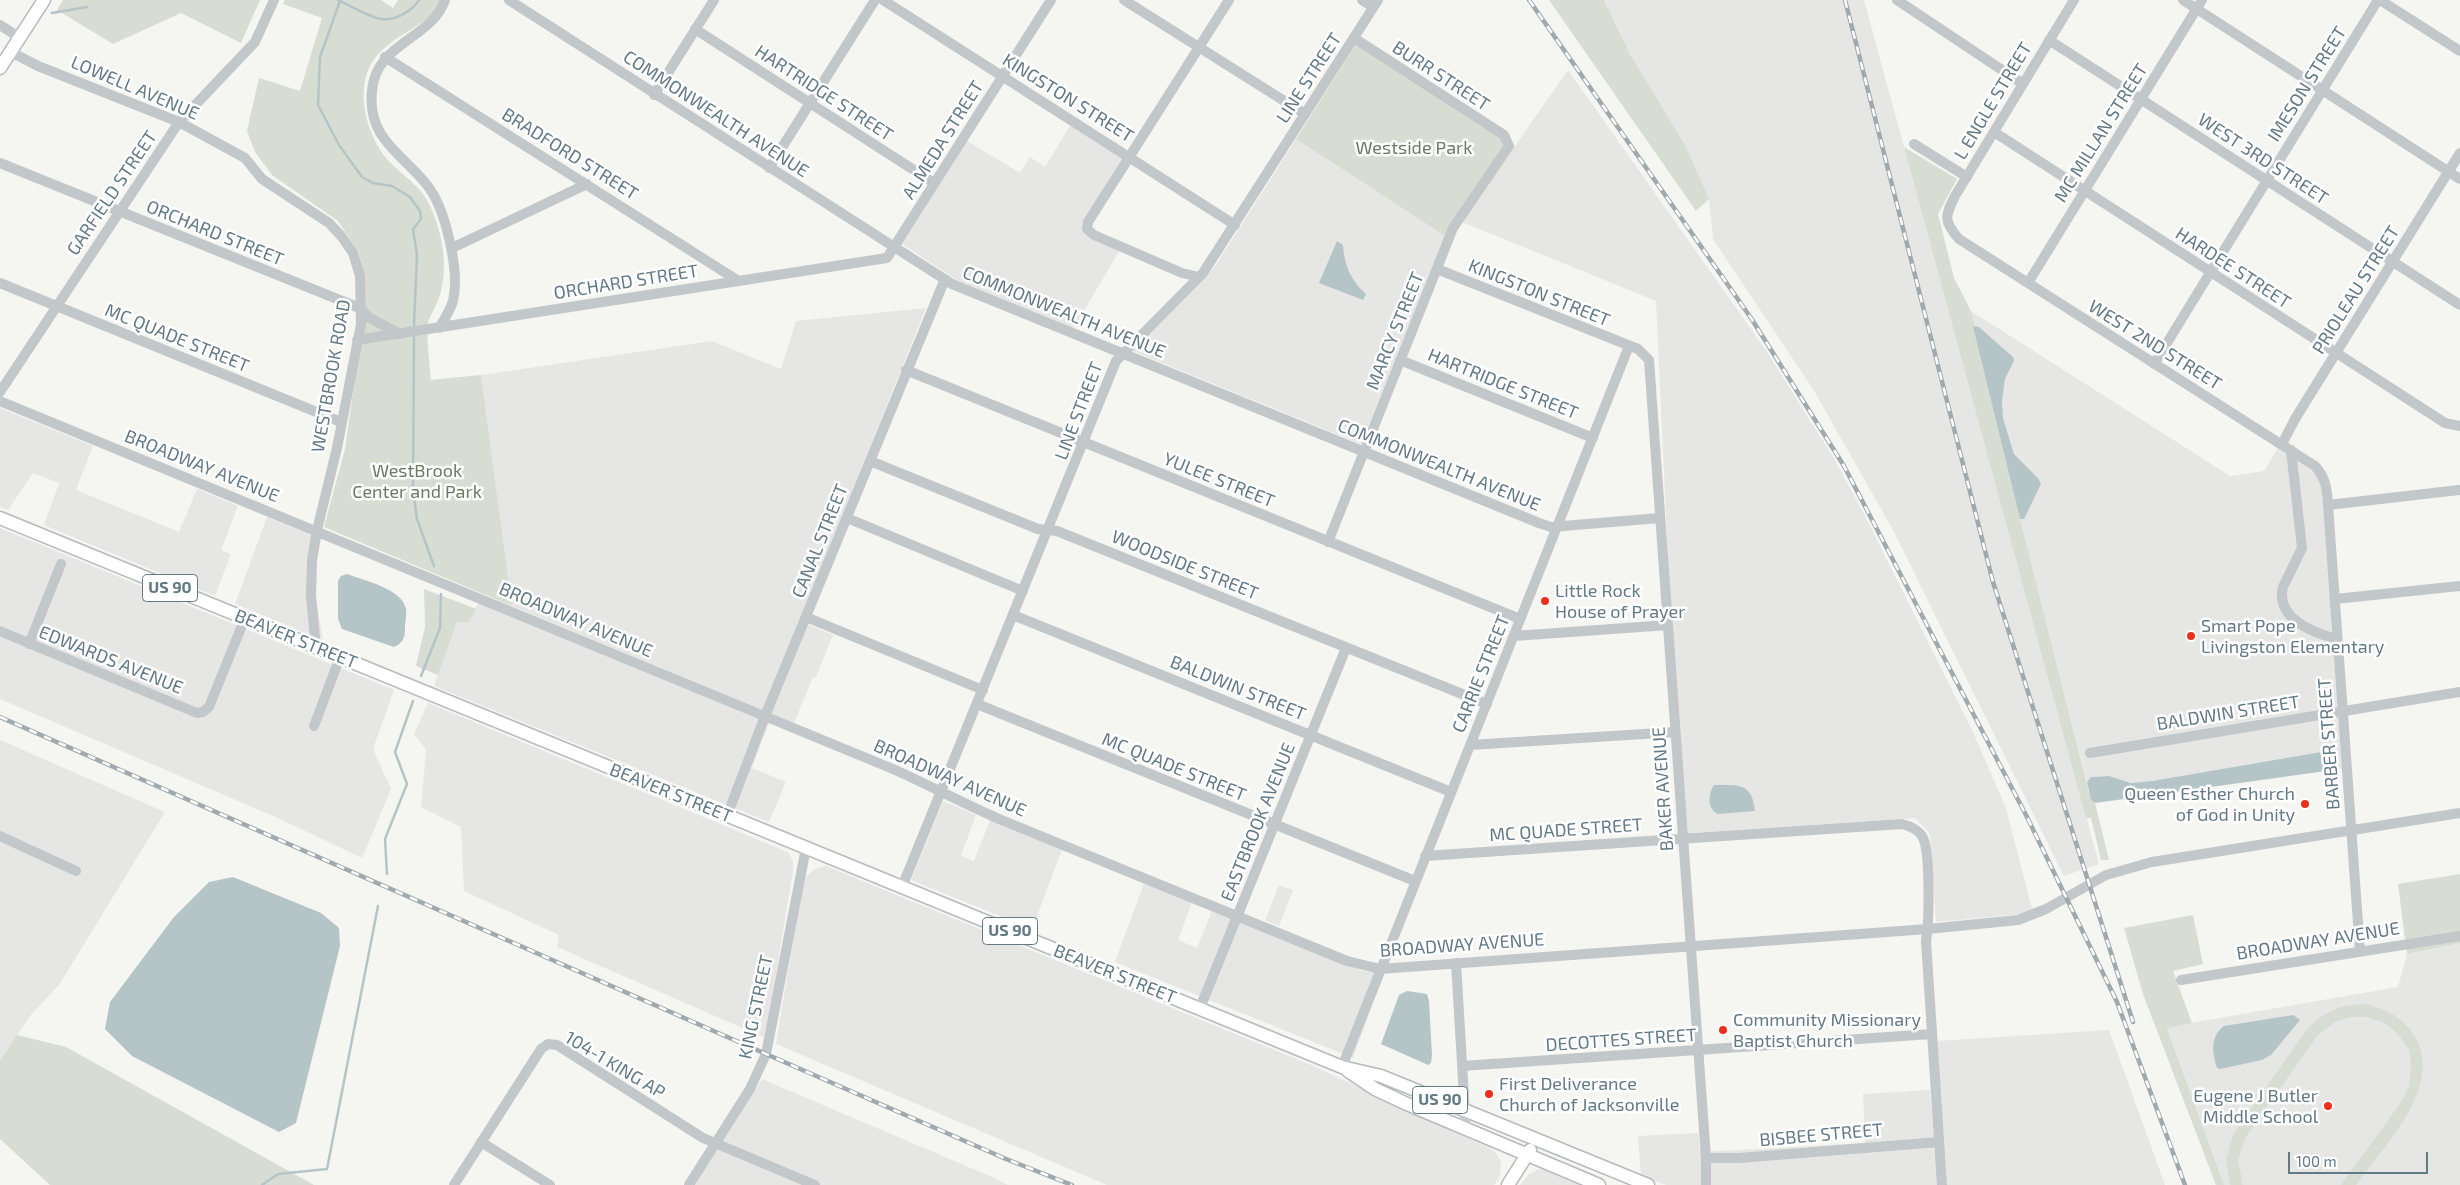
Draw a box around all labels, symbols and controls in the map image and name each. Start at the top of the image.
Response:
street label: IMESON STREET [2263,22,2351,146]
street label: LINE STREET [1272,29,1346,127]
street label: BURR STREET [1388,37,1494,115]
street label: L ENGLE STREET [1949,38,2037,164]
street label: HARTRIDGE STREET [751,40,897,146]
street label: COMMONWEALTH AVENUE [619,46,813,182]
street label: KINGSTON STREET [998,49,1138,147]
street label: LOWELL AVENUE [68,51,202,125]
street label: MC MILLAN STREET [2050,60,2152,206]
street label: ALMEDA STREET [898,77,988,203]
street label: BRADFORD STREET [498,103,642,205]
street label: WEST 3RD STREET [2194,109,2332,209]
street label: GARFIELD STREET [62,127,162,259]
park label: Westside Park [1356,137,1472,159]
street label: ORCHARD STREET [143,196,287,270]
street label: PRIOLEAU STREET [2308,222,2404,358]
street label: HARDEE STREET [2171,223,2295,313]
street label: KINGSTON STREET [1465,255,1613,331]
street label: ORCHARD STREET [552,260,700,304]
street label: COMMONWEALTH AVENUE [959,261,1169,363]
street label: MARCY STREET [1362,269,1428,393]
street label: WEST 2ND STREET [2084,295,2226,395]
street label: WESTBROOK ROAD [307,298,355,454]
street label: MC QUADE STREET [102,299,252,377]
street label: HARTRIDGE STREET [1425,344,1581,424]
street label: LINE STREET [1050,359,1108,463]
street label: COMMONWEALTH AVENUE [1334,414,1544,516]
street label: BROADWAY AVENUE [122,425,282,507]
street label: YULEE STREET [1160,448,1278,512]
park label: WestBrook Center and Park [352,460,482,502]
street label: CANAL STREET [787,481,853,601]
street label: WOODSIDE STREET [1109,526,1261,604]
road number: US 90 [142,574,198,602]
street label: BROADWAY AVENUE [496,578,656,662]
place label: Little Rock House of Prayer [1555,580,1685,622]
marker: Little Rock House of Prayer [1539,595,1551,607]
street label: BEAVER STREET [232,605,360,673]
street label: CARRIE STREET [1448,612,1514,736]
place label: Smart Pope Livingston Elementary [2201,615,2384,658]
street label: EDWARDS AVENUE [36,621,186,699]
marker: Smart Pope Livingston Elementary [2185,630,2197,642]
street label: BALDWIN STREET [1167,651,1309,725]
street label: BARBER STREET [2314,677,2344,811]
street label: BALDWIN STREET [2155,691,2301,735]
street label: BAKER AVENUE [1648,726,1678,852]
street label: MC QUADE STREET [1099,728,1249,806]
street label: BROADWAY AVENUE [870,735,1030,821]
street label: EASTBROOK AVENUE [1216,740,1300,904]
street label: BEAVER STREET [607,759,735,827]
place label: Queen Esther Church of God in Unity [2124,783,2295,826]
marker: Queen Esther Church of God in Unity [2299,798,2311,810]
street label: MC QUADE STREET [1489,814,1643,846]
street label: BROADWAY AVENUE [2235,917,2401,965]
road number: US 90 [982,918,1038,944]
street label: BROADWAY AVENUE [1379,928,1545,962]
street label: BEAVER STREET [1051,940,1179,1008]
street label: KING STREET [734,953,778,1061]
place label: Community Missionary Baptist Church [1733,1009,1921,1052]
street label: DECOTTES STREET [1545,1024,1697,1056]
marker: Community Missionary Baptist Church [1717,1024,1729,1036]
street label: 104-1 KING AP [561,1027,669,1103]
place label: First Deliverance Church of Jacksonville [1499,1073,1679,1116]
place label: Eugene J Butler Middle School [2193,1085,2318,1128]
road number: US 90 [1412,1086,1468,1114]
marker: First Deliverance Church of Jacksonville [1483,1088,1495,1100]
marker: Eugene J Butler Middle School [2322,1100,2334,1112]
street label: BISBEE STREET [1758,1119,1884,1151]
scale bar [2290,1142,2430,1174]
text: 100 m [2296,1152,2337,1170]

